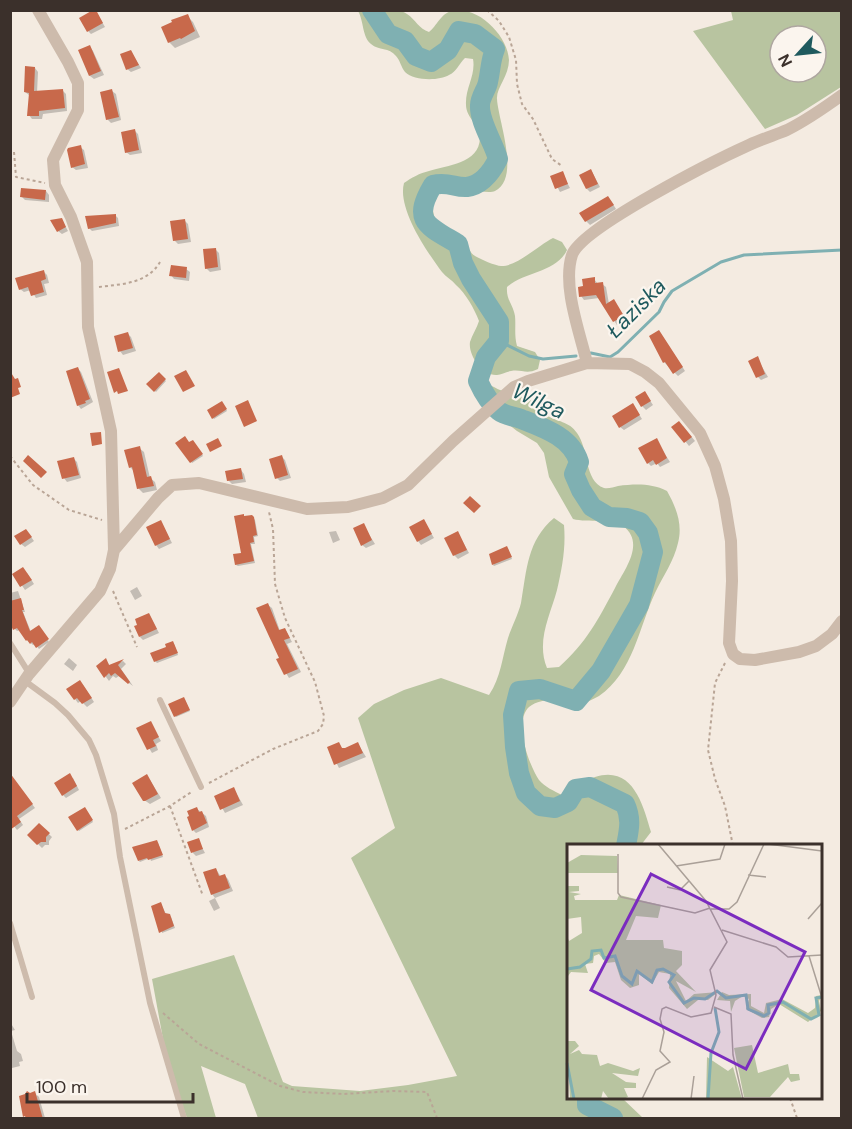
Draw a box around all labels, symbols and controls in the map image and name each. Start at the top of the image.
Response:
north arrow [768,24,828,84]
text: N [773,51,797,71]
water label: Łaziska [600,272,672,344]
water label: Wilga [508,376,570,426]
inset map [567,844,822,1099]
scale bar [27,1066,194,1104]
text: 100 m [36,1075,87,1099]

